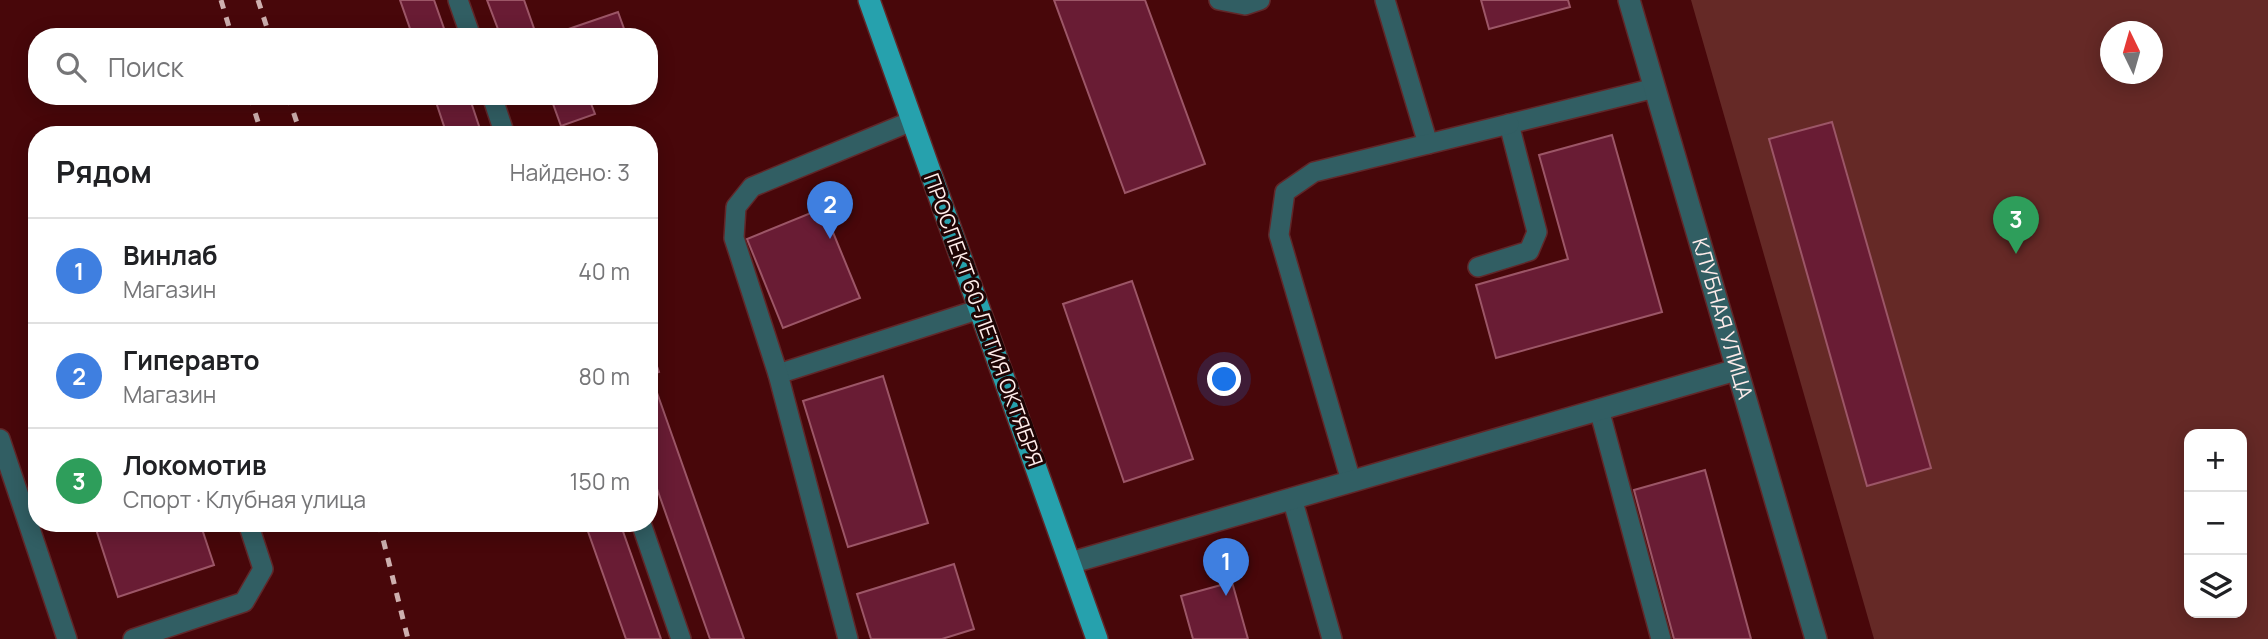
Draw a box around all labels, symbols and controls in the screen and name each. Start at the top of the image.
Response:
north arrow [2100,21,2163,84]
search box [28,28,658,105]
icon: search [52,48,90,86]
text: Поиск [108,49,183,85]
text: Рядом [56,151,152,192]
text: Найдено: 3 [510,156,630,188]
street label: ПРОСПЕКТ 60-ЛЕТИЯ ОКТЯБРЯ [918,169,1050,470]
pin: 2 [807,181,853,239]
pin: 3 [1993,196,2039,254]
street label: КЛУБНАЯ УЛИЦА [1686,234,1760,403]
text: Винлаб [123,237,218,273]
text: 1 [74,255,84,287]
text: 40 m [578,255,630,287]
text: Магазин [123,273,216,305]
text: Гиперавто [123,342,260,378]
text: 2 [72,360,86,392]
text: 80 m [579,360,630,392]
your location [1207,362,1241,396]
text: Магазин [123,378,216,410]
map controls [2184,429,2247,618]
button: + [2184,429,2247,492]
text: Локомотив [123,447,266,483]
text: 3 [72,465,86,497]
text: 150 m [570,465,630,497]
text: Спорт · Клубная улица [123,483,366,515]
button: − [2184,492,2247,555]
pin: 1 [1203,538,1249,596]
button: layers [2184,555,2247,618]

